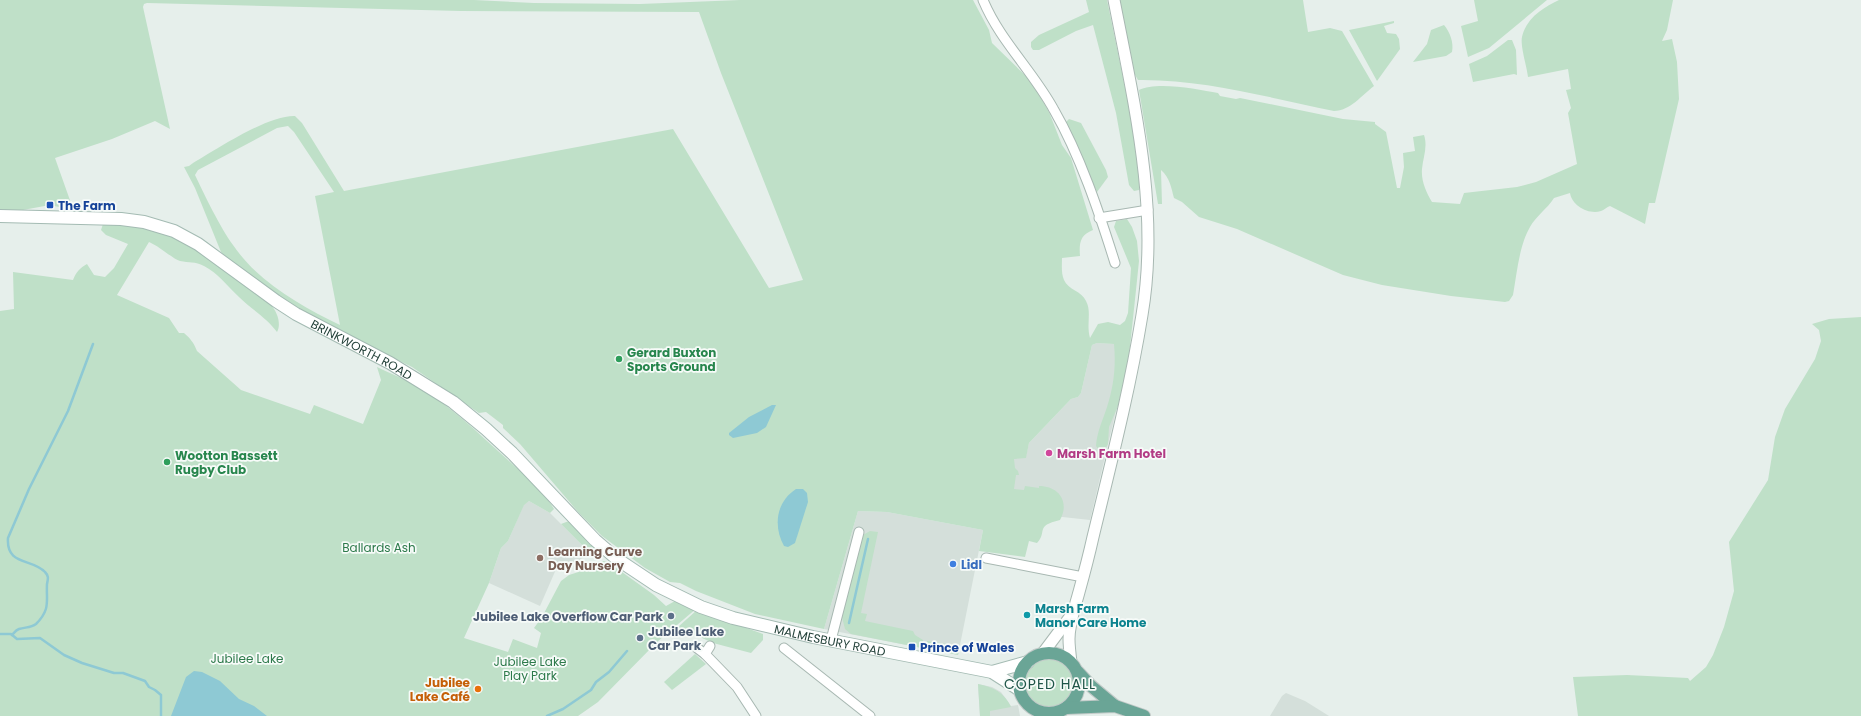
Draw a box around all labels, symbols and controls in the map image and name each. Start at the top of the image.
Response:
place label: The Farm [58,197,116,214]
marker: The Farm [45,200,55,210]
street label: BRINKWORTH ROAD [308,315,416,383]
place label: Gerard Buxton Sports Ground [627,344,716,375]
marker: Gerard Buxton Sports Ground [614,354,624,364]
place label: Marsh Farm Hotel [1057,445,1166,462]
place label: Wootton Bassett Rugby Club [175,447,278,478]
marker: Marsh Farm Hotel [1044,448,1054,458]
marker: Wootton Bassett Rugby Club [162,457,172,467]
park label: Ballards Ash [342,539,416,556]
place label: Learning Curve Day Nursery [548,543,643,574]
marker: Learning Curve Day Nursery [535,553,545,563]
place label: Lidl [961,556,982,573]
marker: Lidl [948,559,958,569]
place label: Marsh Farm Manor Care Home [1035,600,1147,631]
place label: Jubilee Lake Overflow Car Park [473,608,664,625]
marker: Marsh Farm Manor Care Home [1022,610,1032,620]
marker: Jubilee Lake Overflow Car Park [666,611,676,621]
street label: MALMESBURY ROAD [773,620,887,660]
place label: Jubilee Lake Car Park [648,623,725,654]
marker: Jubilee Lake Car Park [635,633,645,643]
place label: Prince of Wales [920,639,1015,656]
marker: Prince of Wales [907,642,917,652]
park label: Jubilee Lake [210,650,284,667]
park label: Jubilee Lake Play Park [493,653,567,684]
place label: Jubilee Lake Café [410,674,471,705]
district label: COPED HALL [1004,674,1096,694]
marker: Jubilee Lake Café [473,684,483,694]

